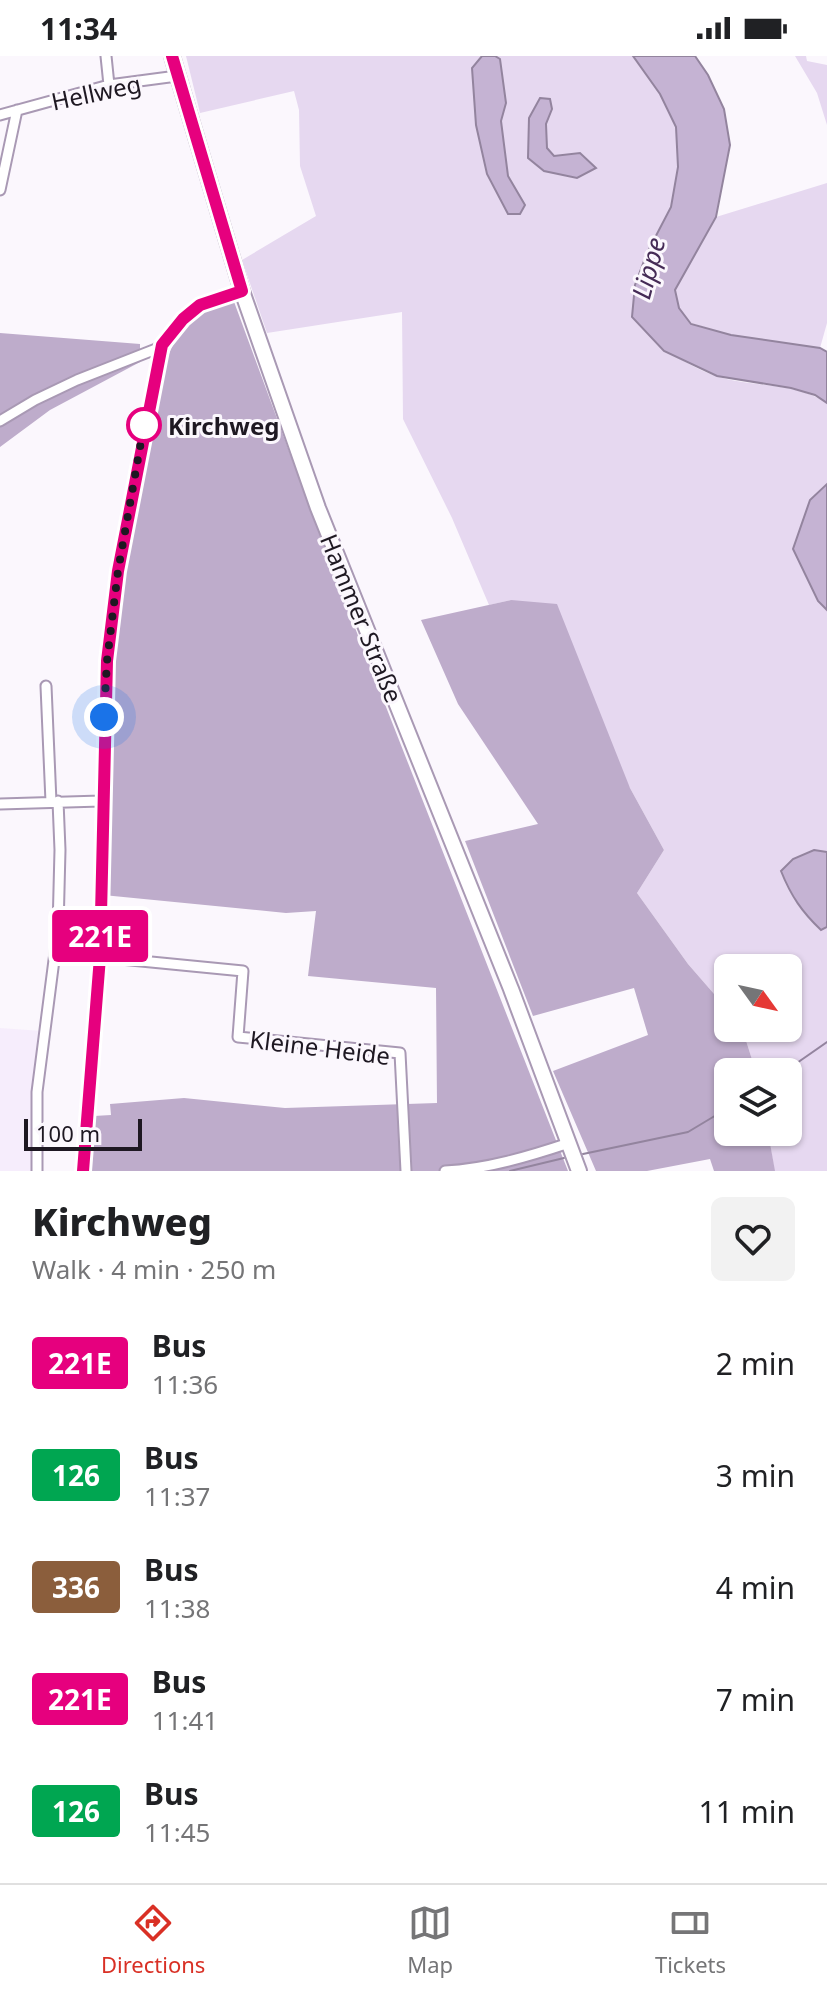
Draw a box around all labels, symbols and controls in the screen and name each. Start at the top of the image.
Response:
text: 11:34 [40,8,117,49]
street label: Hellweg [48,66,144,118]
water label: Lippe [623,233,673,303]
marker: Kirchweg [127,408,161,442]
place label: Kirchweg [168,409,279,442]
street label: Hammer Straße [313,529,411,707]
your location [84,697,124,737]
line badge: 221E [44,910,156,962]
text: 221E [68,917,132,955]
north arrow [714,954,802,1042]
map controls [714,954,802,1146]
street label: Kleine Heide [248,1022,392,1072]
button: layers [714,1058,802,1146]
scale bar [24,1115,142,1151]
text: 100 m [36,1118,100,1148]
text: Kirchweg [32,1195,212,1247]
button: heart [711,1197,795,1281]
text: Walk · 4 min · 250 m [32,1251,276,1287]
text: Bus [152,1325,206,1366]
text: 2 min [716,1343,795,1384]
text: 221E [48,1344,112,1382]
text: 11:36 [152,1366,218,1402]
text: Bus [144,1437,199,1478]
text: 3 min [716,1455,795,1496]
text: 126 [52,1456,100,1494]
text: 11:37 [144,1478,210,1514]
text: Bus [144,1549,199,1590]
text: 4 min [716,1567,795,1608]
text: 336 [52,1568,100,1606]
text: 11:38 [144,1590,210,1626]
text: Bus [152,1661,206,1702]
text: 7 min [716,1679,795,1720]
text: 221E [48,1680,112,1718]
text: 11:41 [152,1702,218,1738]
text: Bus [144,1773,199,1814]
text: 11 min [699,1791,795,1832]
text: 126 [52,1792,100,1830]
text: 11:45 [144,1814,210,1850]
tab: Directions [101,1901,205,1979]
tab: Map [407,1901,453,1979]
tab: Tickets [655,1901,726,1979]

